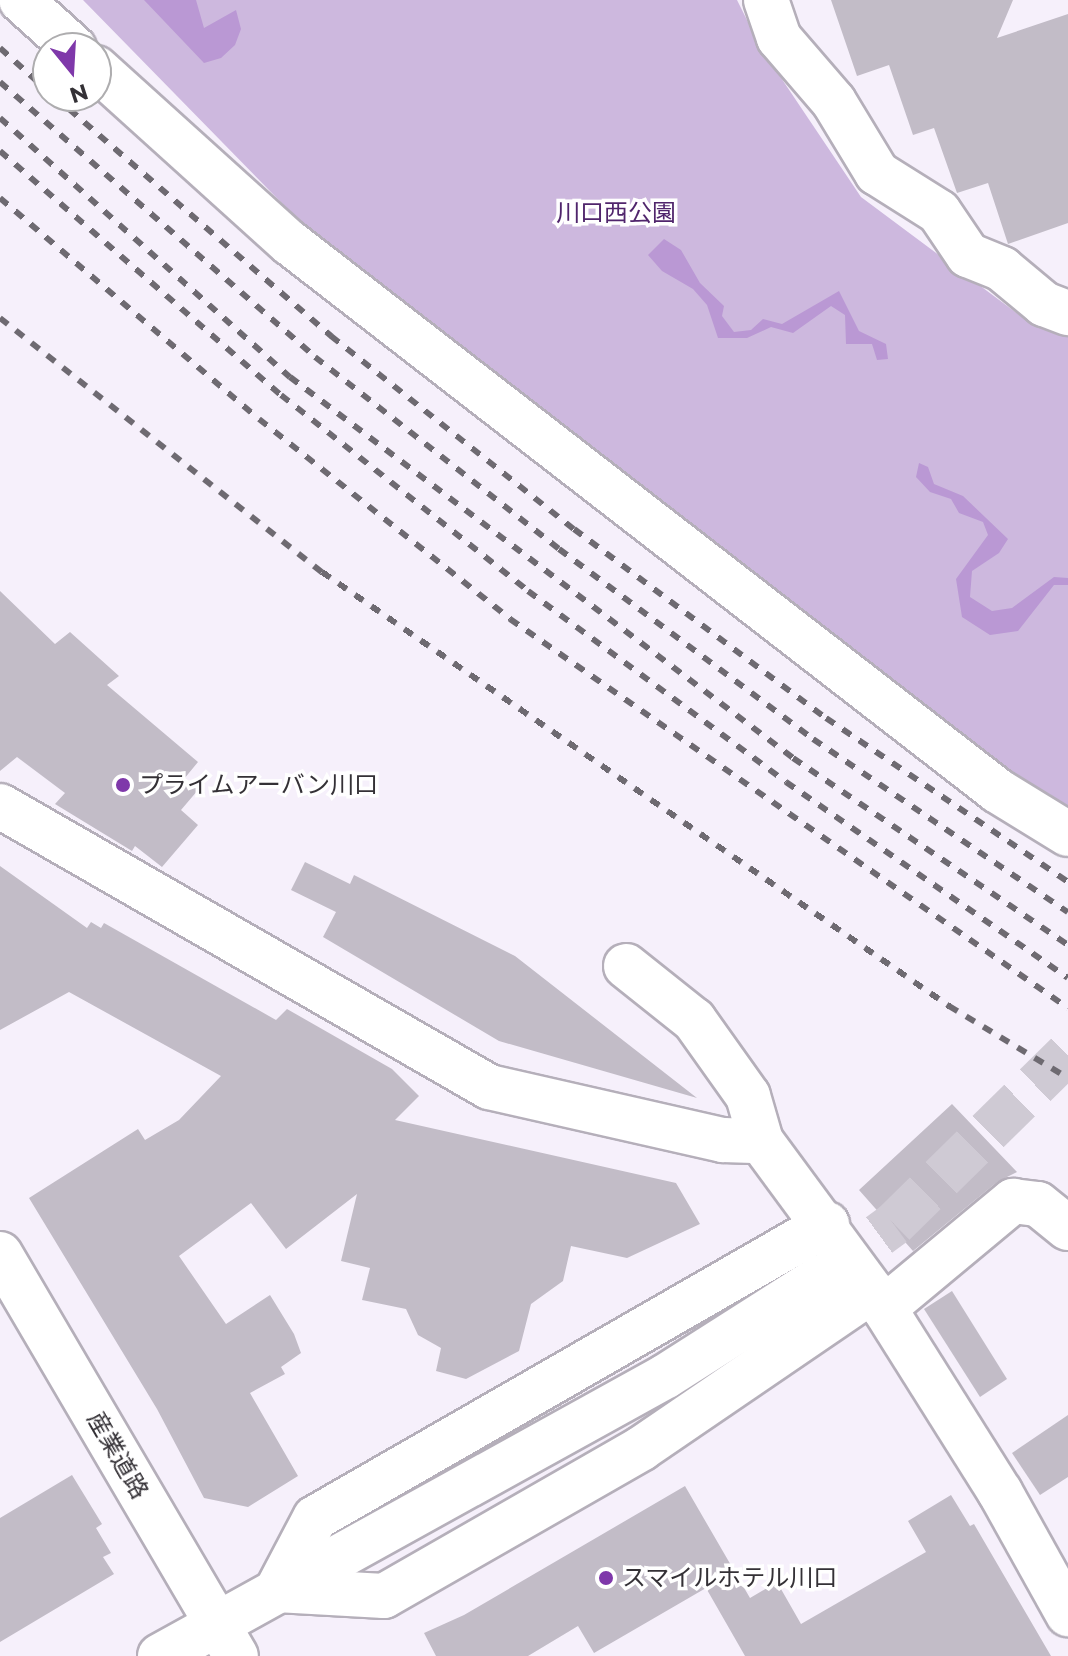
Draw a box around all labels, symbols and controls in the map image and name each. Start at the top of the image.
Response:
north arrow [32,32,112,112]
text: N [66,78,92,109]
park label: 川口西公園 [556,199,676,227]
place label: プライムアーバン川口 [139,771,378,799]
marker: プライムアーバン川口 [114,776,132,794]
street label: 産業道路 [82,1406,154,1504]
place label: スマイルホテル川口 [622,1564,838,1592]
marker: スマイルホテル川口 [597,1569,615,1587]

